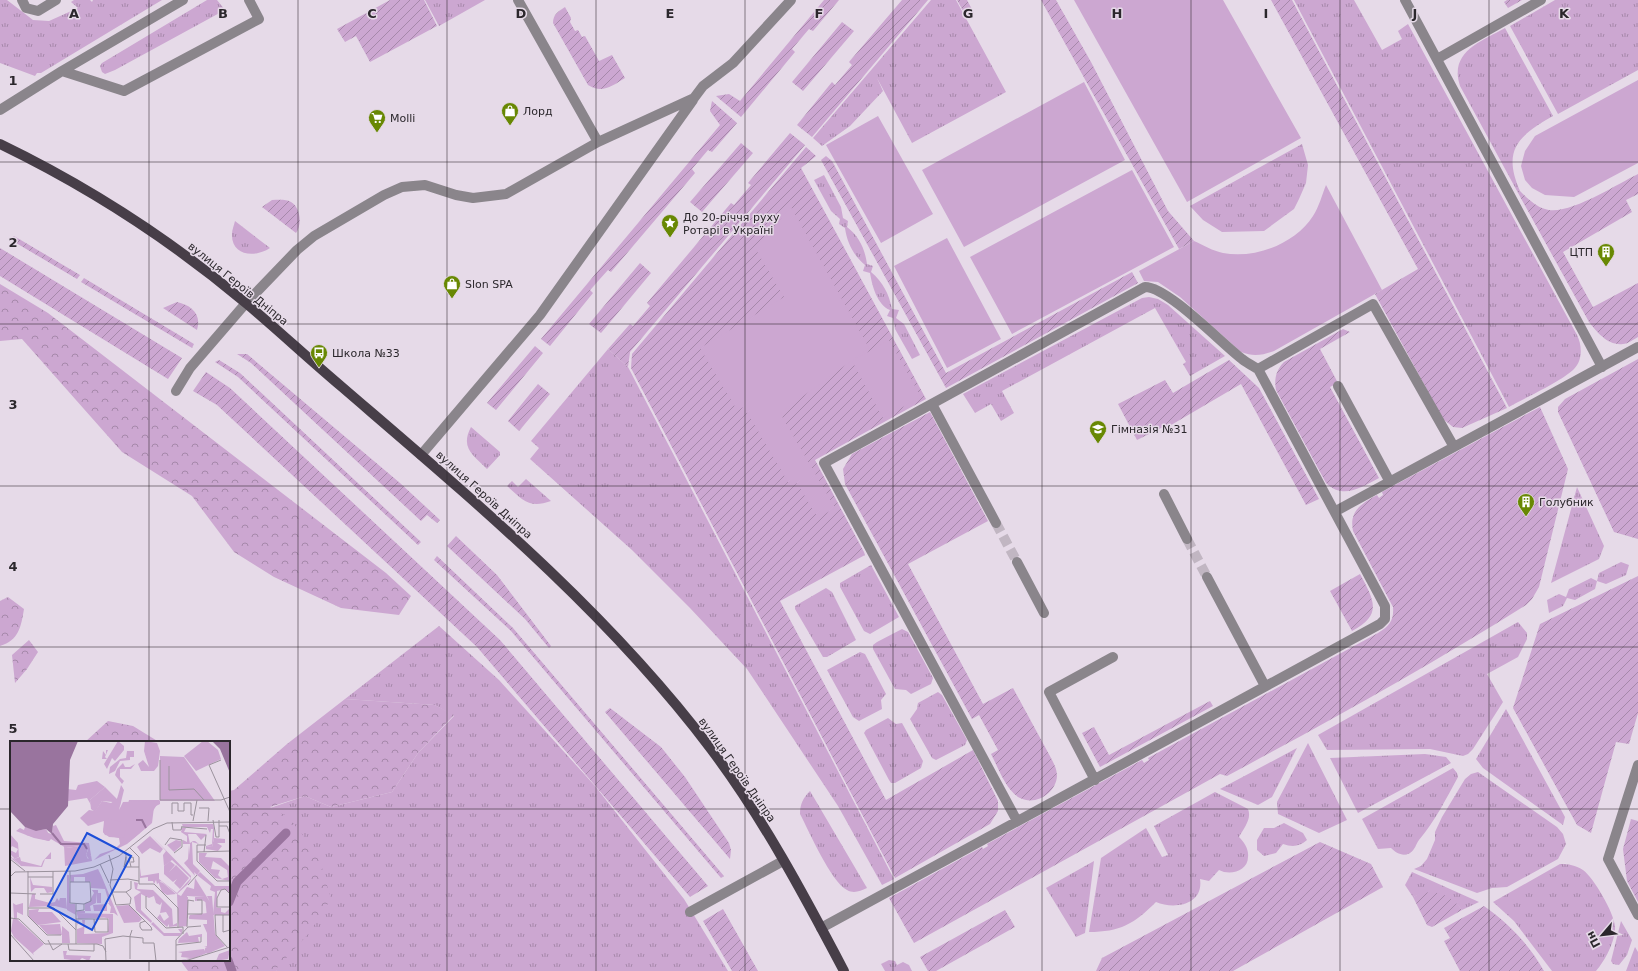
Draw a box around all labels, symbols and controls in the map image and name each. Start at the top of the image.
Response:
text: A [69,6,79,21]
text: B [218,6,228,21]
text: C [367,6,377,21]
text: D [516,6,527,21]
text: E [666,6,674,21]
text: F [815,6,823,21]
text: G [963,6,973,21]
text: H [1112,6,1122,21]
text: I [1264,6,1268,21]
text: J [1412,6,1417,21]
text: K [1559,6,1570,21]
text: 1 [8,73,18,88]
shop icon: Лорд [500,101,520,126]
place label: Лорд [523,105,553,118]
supermarket icon: Molli [367,108,387,133]
place label: Molli [390,112,415,125]
place label: До 20-річчя руху Ротарі в Україні [683,211,780,237]
place icon: До 20-річчя руху Ротарі в Україні [660,213,680,238]
text: 2 [8,235,18,250]
street label: вулиця Героїв Дніпра [185,240,291,328]
building icon: ЦТП [1596,242,1616,267]
place label: ЦТП [1569,246,1593,259]
shop icon: Slon SPA [442,274,462,299]
place label: Slon SPA [465,278,513,291]
bus stop icon: Школа №33 [309,343,329,368]
place label: Школа №33 [332,347,400,360]
text: 3 [8,397,18,412]
school or university icon: Гімназія №31 [1088,419,1108,444]
place label: Гімназія №31 [1111,423,1187,436]
street label: вулиця Героїв Дніпра [433,448,535,542]
building icon: Голубник [1516,492,1536,517]
place label: Голубник [1539,496,1594,509]
text: 4 [8,559,18,574]
street label: вулиця Героїв Дніпра [696,715,778,825]
text: 5 [8,721,18,736]
inset map [10,741,230,961]
north arrow [1582,915,1622,955]
text: Пн [1584,929,1603,950]

